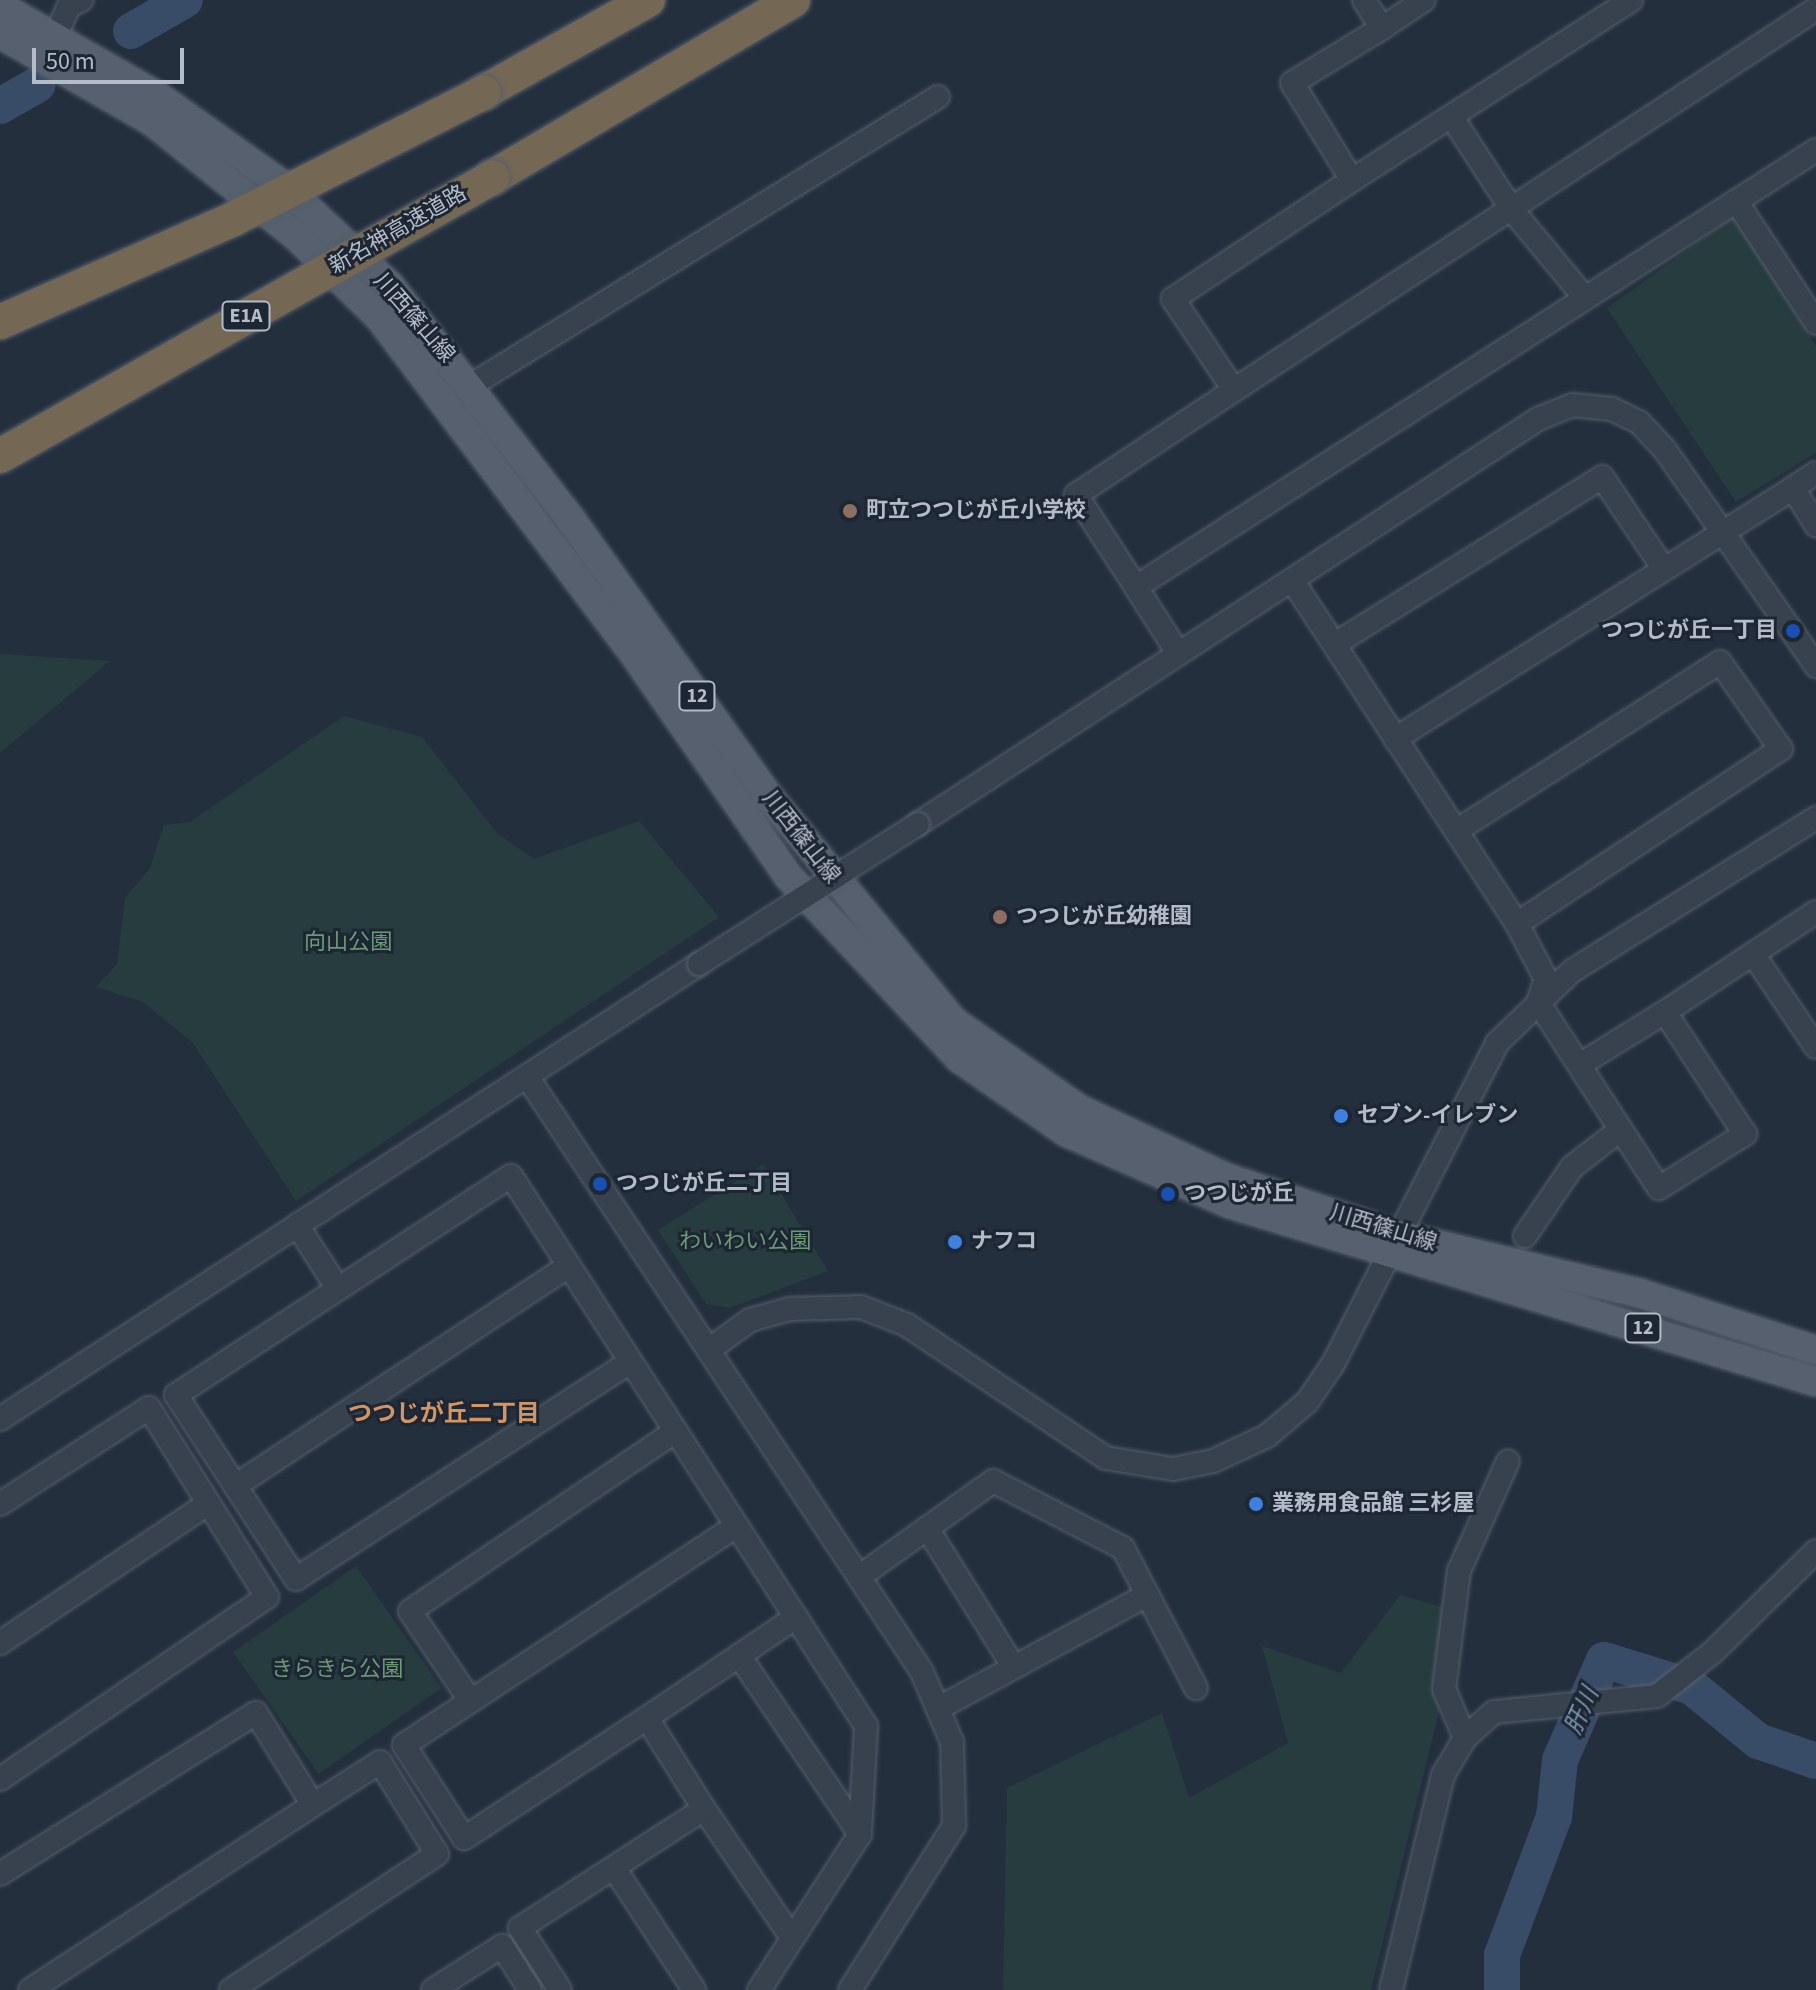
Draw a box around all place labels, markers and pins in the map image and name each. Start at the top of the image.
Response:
place label: 町立つつじが丘小学校 [866,498,1086,524]
marker: 町立つつじが丘小学校 [841,502,859,520]
place label: つつじが丘一丁目 [1601,618,1777,644]
marker: つつじが丘一丁目 [1784,622,1802,640]
place label: つつじが丘幼稚園 [1016,904,1192,930]
marker: つつじが丘幼稚園 [991,908,1009,926]
place label: セブン-イレブン [1357,1103,1518,1129]
marker: セブン-イレブン [1332,1107,1350,1125]
place label: つつじが丘二丁目 [616,1171,792,1197]
marker: つつじが丘二丁目 [591,1175,609,1193]
place label: つつじが丘 [1184,1181,1294,1207]
marker: つつじが丘 [1159,1185,1177,1203]
place label: ナフコ [971,1229,1037,1255]
marker: ナフコ [946,1233,964,1251]
place label: 業務用食品館 三杉屋 [1272,1491,1474,1517]
marker: 業務用食品館 三杉屋 [1247,1495,1265,1513]

